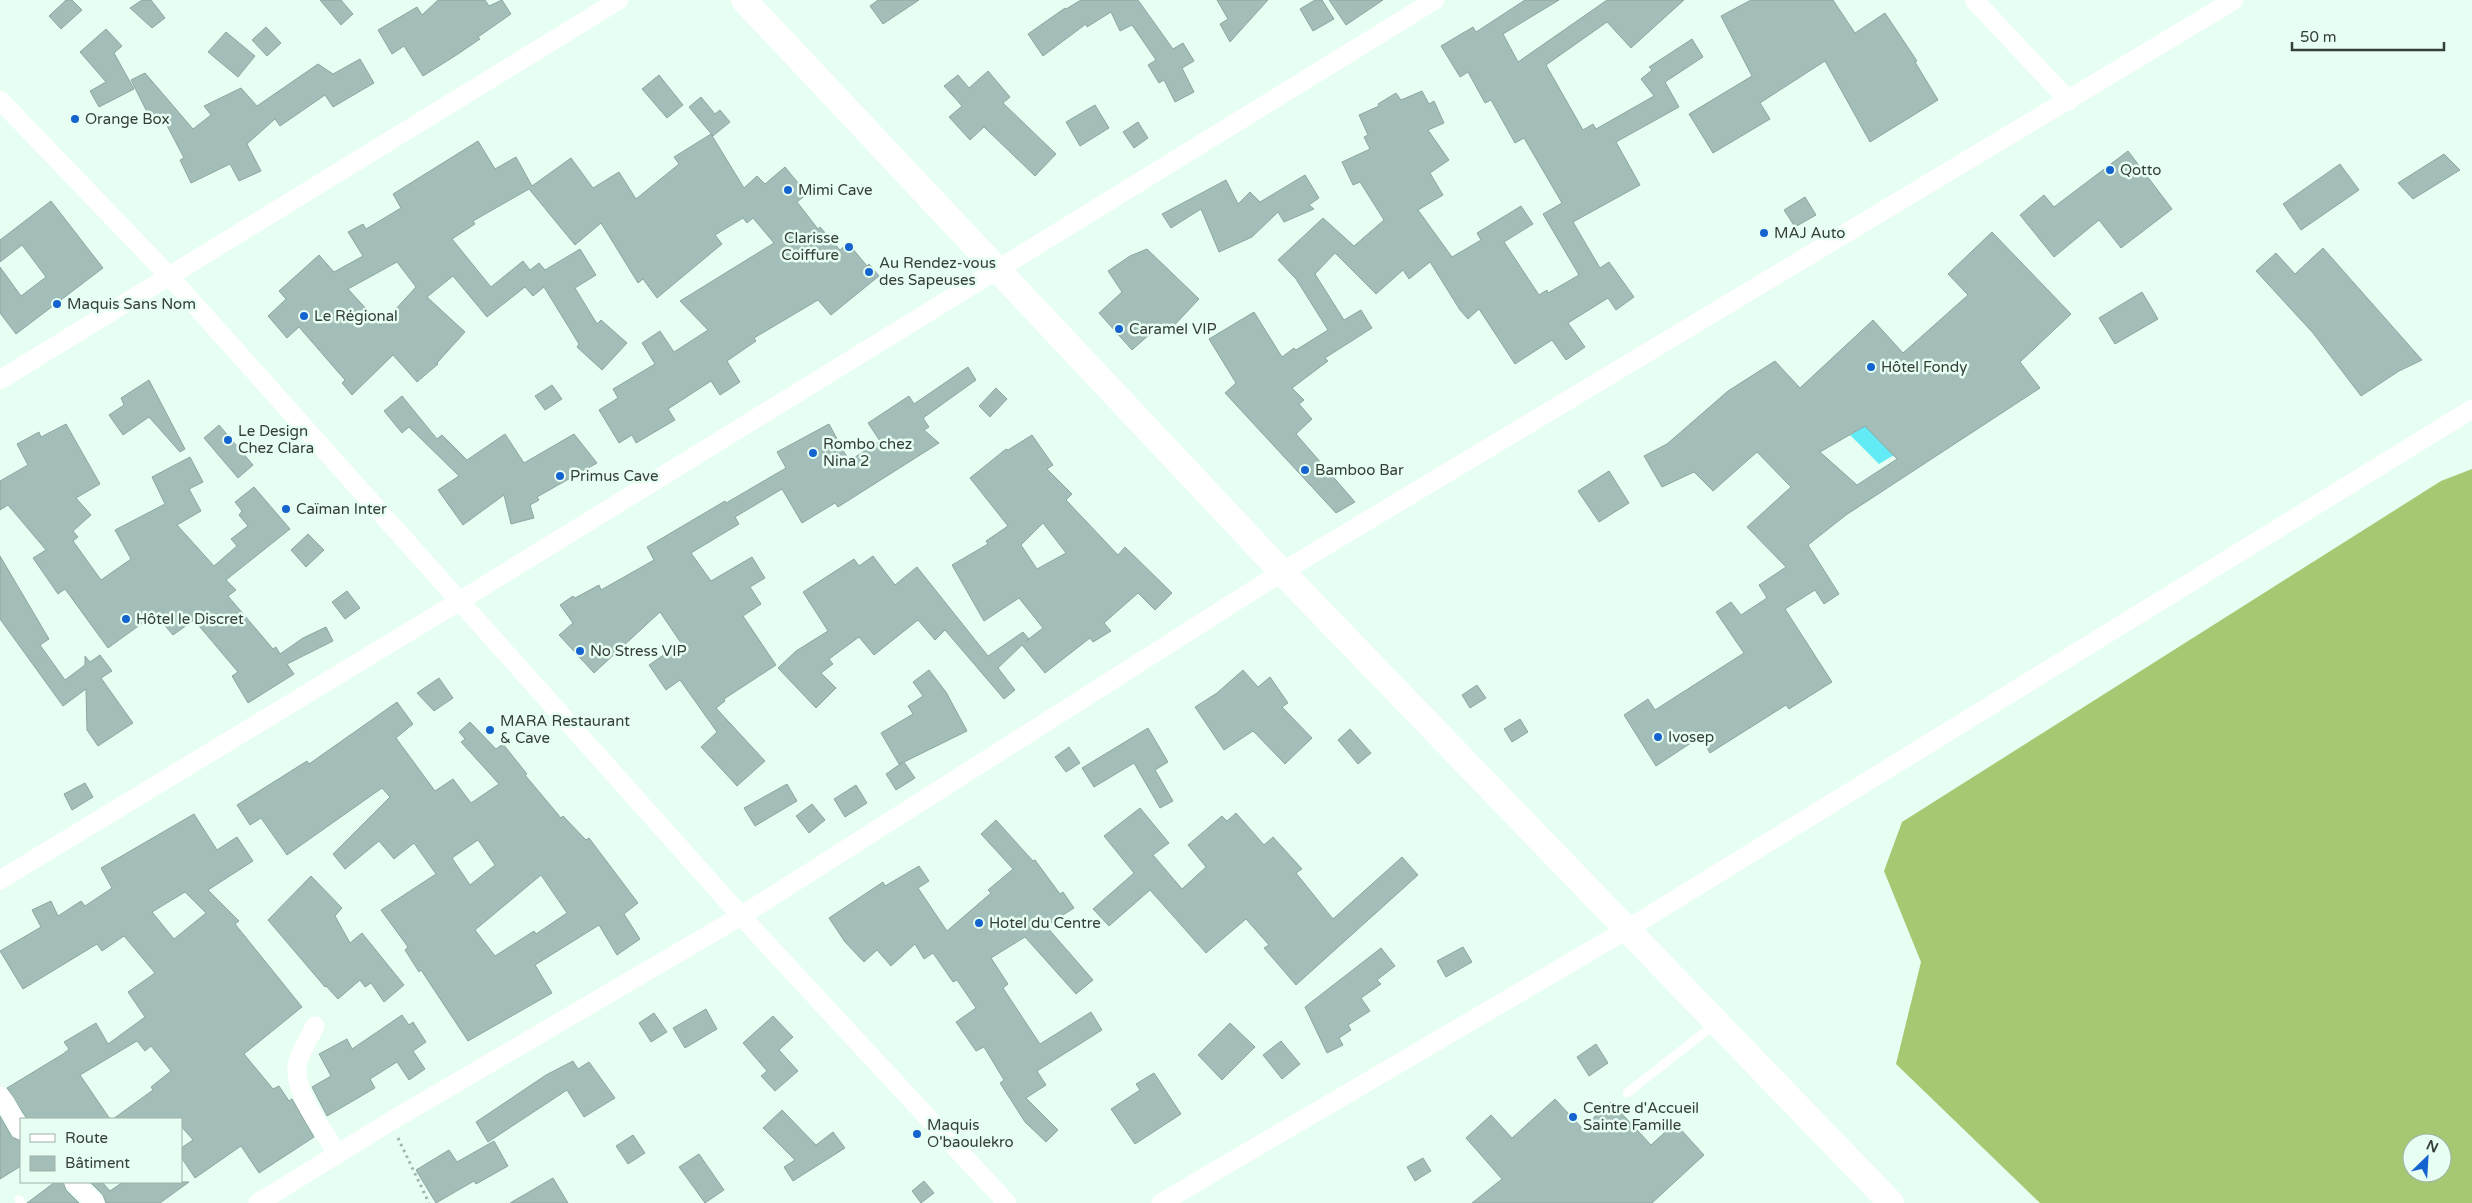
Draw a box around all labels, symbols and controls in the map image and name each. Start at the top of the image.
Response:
scale bar [2292,20,2444,52]
text: 50 m [2300,28,2337,46]
place label: Orange Box [85,110,170,128]
marker: Orange Box [69,113,81,125]
place label: Qotto [2120,161,2161,179]
marker: Qotto [2104,164,2116,176]
place label: Mimi Cave [798,181,873,199]
marker: Mimi Cave [782,184,794,196]
place label: MAJ Auto [1774,224,1845,242]
marker: MAJ Auto [1758,227,1770,239]
place label: Clarisse Coiffure [781,229,839,264]
marker: Clarisse Coiffure [843,241,855,253]
place label: Au Rendez-vous des Sapeuses [879,254,996,289]
marker: Au Rendez-vous des Sapeuses [863,266,875,278]
place label: Maquis Sans Nom [67,295,196,313]
marker: Maquis Sans Nom [51,298,63,310]
place label: Le Régional [314,307,398,325]
marker: Le Régional [298,310,310,322]
place label: Caramel VIP [1129,320,1217,338]
marker: Caramel VIP [1113,323,1125,335]
place label: Hôtel Fondy [1881,358,1967,376]
marker: Hôtel Fondy [1865,361,1877,373]
place label: Le Design Chez Clara [238,422,314,457]
marker: Le Design Chez Clara [222,434,234,446]
place label: Rombo chez Nina 2 [823,435,912,470]
marker: Rombo chez Nina 2 [807,447,819,459]
place label: Bamboo Bar [1315,461,1404,479]
marker: Bamboo Bar [1299,464,1311,476]
place label: Primus Cave [570,467,658,485]
marker: Primus Cave [554,470,566,482]
place label: Caïman Inter [296,500,387,518]
marker: Caïman Inter [280,503,292,515]
place label: Hôtel le Discret [136,610,244,628]
marker: Hôtel le Discret [120,613,132,625]
place label: No Stress VIP [590,642,687,660]
marker: No Stress VIP [574,645,586,657]
place label: MARA Restaurant & Cave [500,712,630,747]
marker: MARA Restaurant & Cave [484,724,496,736]
place label: Ivosep [1668,728,1714,746]
marker: Ivosep [1652,731,1664,743]
place label: Hotel du Centre [989,914,1101,932]
marker: Hotel du Centre [973,917,985,929]
place label: Centre d'Accueil Sainte Famille [1583,1099,1699,1134]
marker: Centre d'Accueil Sainte Famille [1567,1111,1579,1123]
place label: Maquis O'baoulekro [927,1116,1014,1151]
legend [20,1118,182,1183]
marker: Maquis O'baoulekro [911,1128,923,1140]
text: Route [65,1129,108,1147]
north arrow [2402,1133,2452,1183]
text: N [2424,1137,2441,1157]
text: Bâtiment [65,1154,130,1172]

